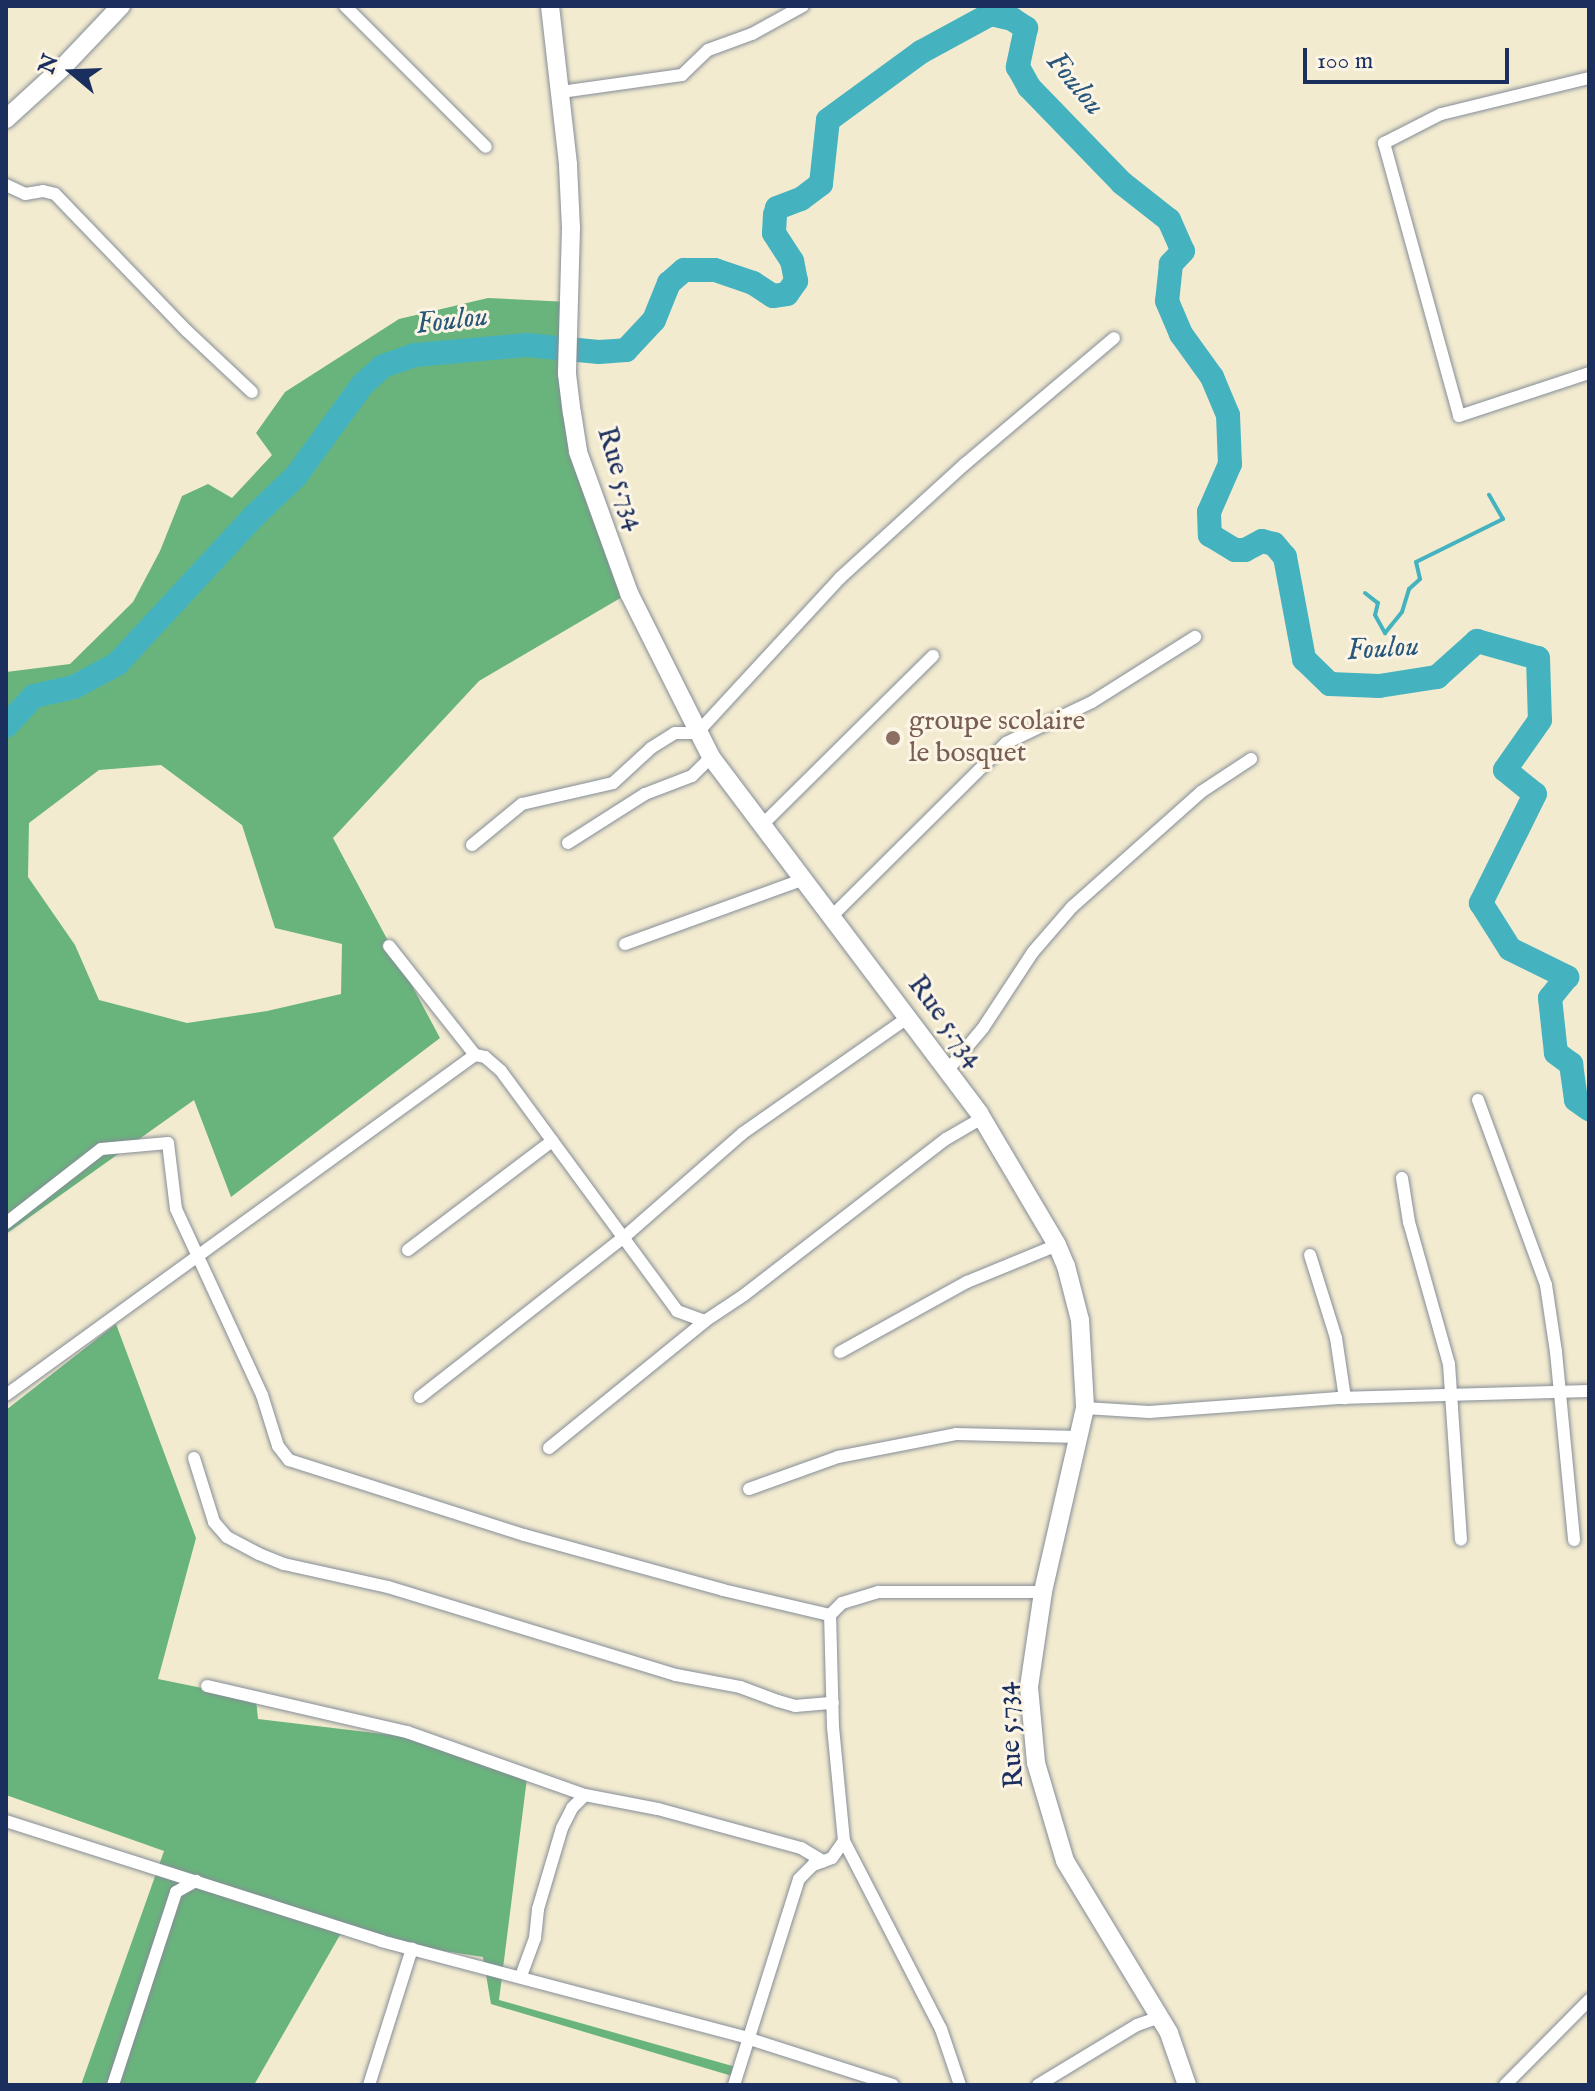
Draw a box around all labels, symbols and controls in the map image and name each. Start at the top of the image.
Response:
north arrow [32,32,112,112]
scale bar [1307,32,1513,82]
water label: Foulou [1038,45,1112,123]
text: 100 m [1317,46,1373,77]
text: N [33,51,66,78]
water label: Foulou [414,299,490,343]
street label: Rue 5.734 [588,423,652,535]
water label: Foulou [1346,629,1420,669]
place label: groupe scolaire le bosquet [909,705,1085,771]
marker: groupe scolaire le bosquet [884,729,902,747]
street label: Rue 5.734 [900,969,990,1075]
street label: Rue 5.734 [990,1680,1032,1790]

